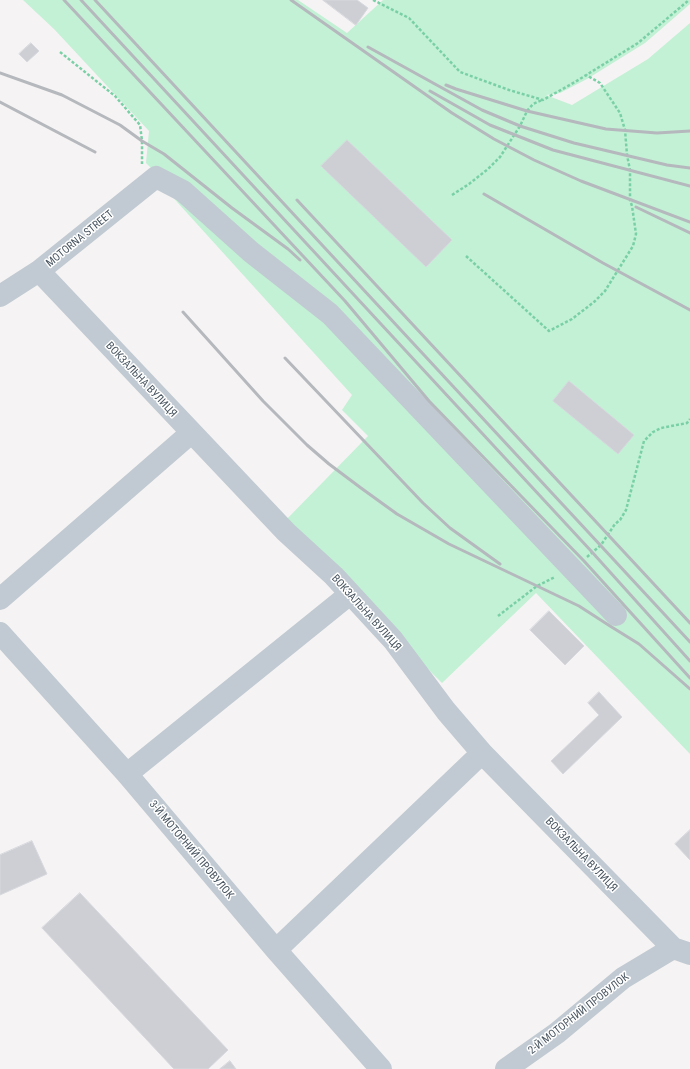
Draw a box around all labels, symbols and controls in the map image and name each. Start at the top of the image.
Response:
street label: MOTORNA STREET [44,208,116,270]
street label: ВОКЗАЛЬНА ВУЛИЦЯ [103,340,179,420]
street label: ВОКЗАЛЬНА ВУЛИЦЯ [328,572,404,654]
street label: 3-Й МОТОРНИЙ ПРОВУЛОК [146,798,236,902]
street label: ВОКЗАЛЬНА ВУЛИЦЯ [542,815,620,895]
street label: 2-Й МОТОРНИЙ ПРОВУЛОК [526,971,632,1057]

